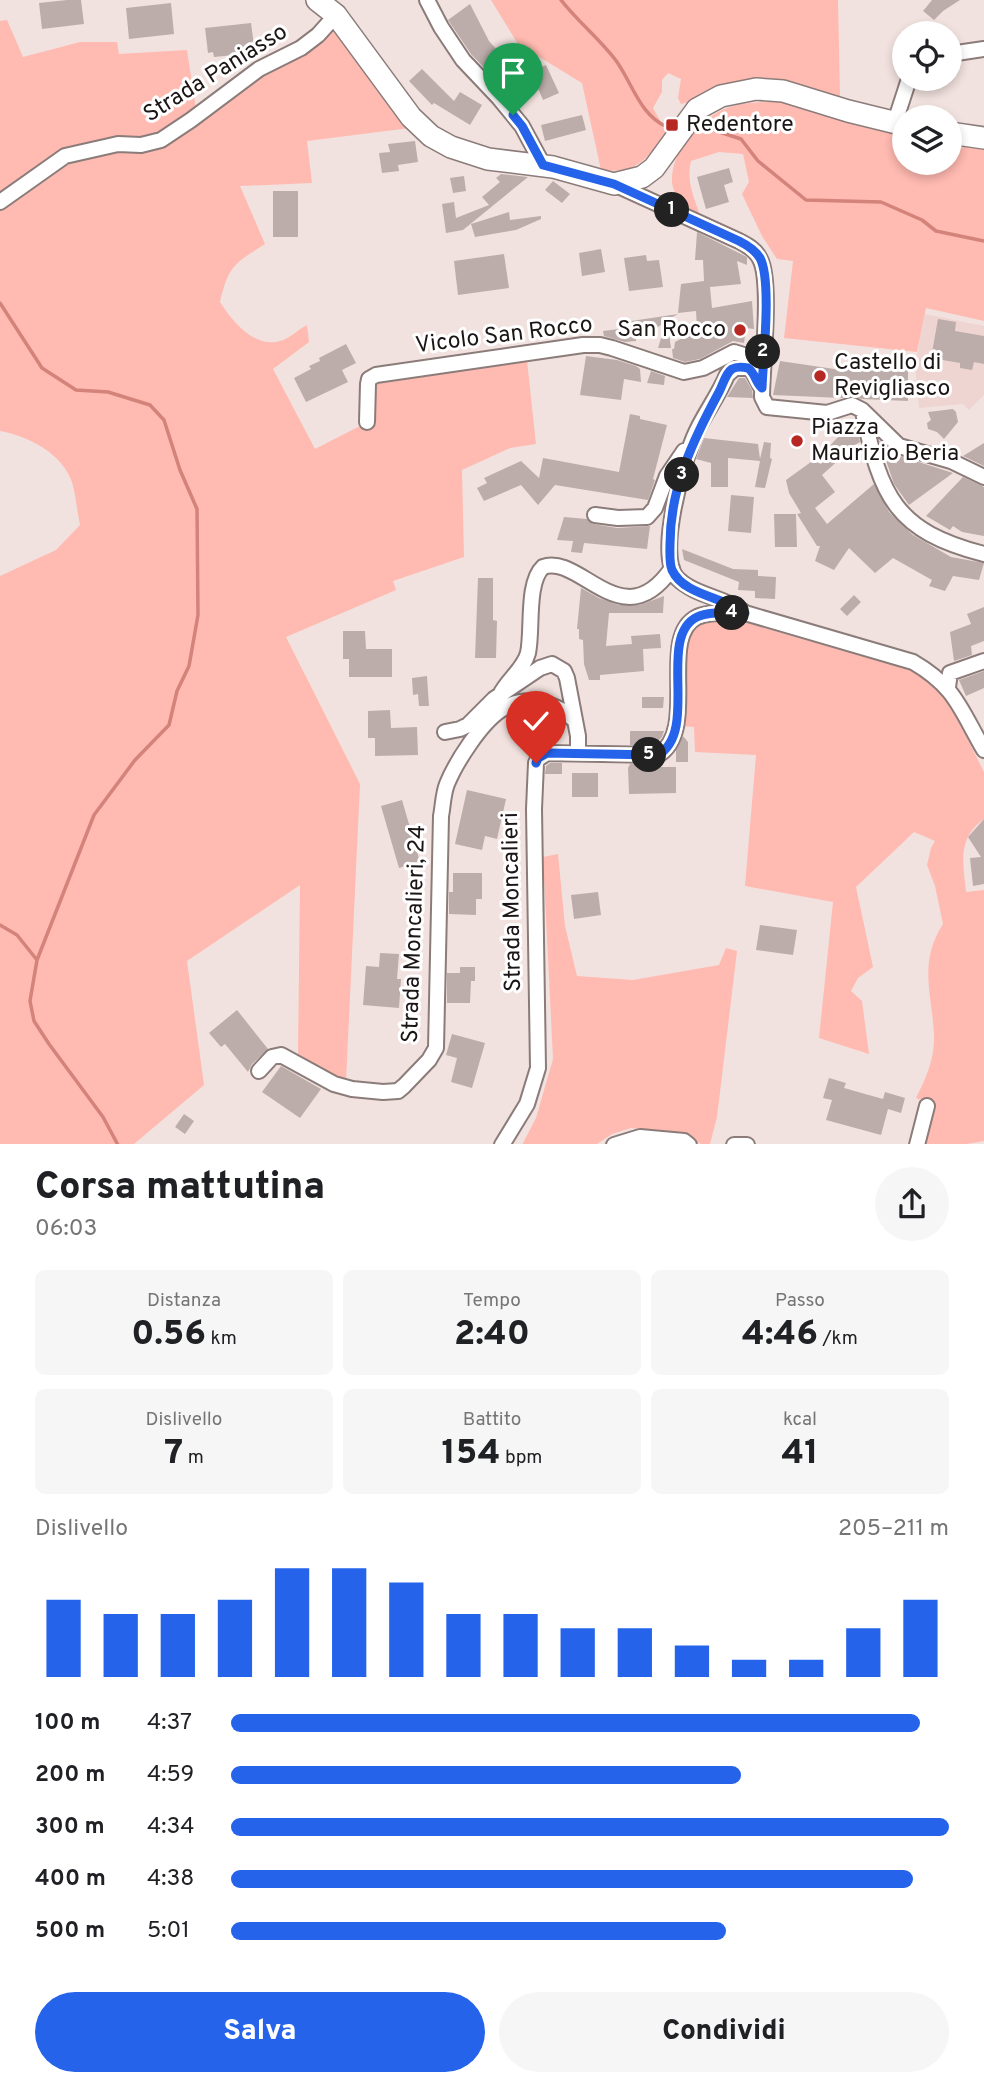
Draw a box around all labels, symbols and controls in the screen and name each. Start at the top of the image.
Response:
street label: Strada Paniasso [139,18,293,130]
map controls [892,21,962,175]
button: locate [892,21,962,91]
pin [483,43,543,115]
icon: arrive [494,54,532,92]
button: layers [892,105,962,175]
place label: Redentore [686,111,794,140]
marker: Redentore [664,117,680,133]
pin: 1 [654,192,690,228]
text: 1 [668,197,675,221]
street label: Vicolo San Rocco [414,311,594,361]
place label: San Rocco [617,316,726,345]
marker: San Rocco [732,322,748,338]
pin: 2 [746,334,780,370]
text: 2 [757,339,768,363]
place label: Castello di Revigliasco [834,349,950,404]
marker: Castello di Revigliasco [812,368,828,384]
place label: Piazza Maurizio Beria [811,414,959,469]
marker: Piazza Maurizio Beria [789,433,805,449]
pin: 3 [664,458,700,492]
text: 3 [676,462,687,486]
pin: 4 [714,596,750,630]
text: 4 [725,600,738,624]
pin [506,691,566,763]
icon: check [517,702,555,740]
pin: 5 [632,738,666,772]
text: 5 [643,742,654,766]
street label: Strada Moncalieri [497,812,529,992]
street label: Strada Moncalieri, 24 [397,824,433,1044]
text: Corsa mattutina [35,1164,325,1213]
button: share [875,1167,949,1241]
text: 06:03 [35,1215,97,1244]
text: Distanza [147,1289,221,1313]
text: Tempo [463,1289,521,1313]
text: Passo [775,1289,825,1313]
text: 0.56 [131,1313,206,1357]
text: 2:40 [454,1313,530,1357]
text: 4:46 [742,1313,818,1357]
text: km [206,1327,237,1351]
text: /km [818,1327,858,1351]
text: Dislivello [146,1408,222,1432]
text: Battito [463,1408,521,1432]
text: kcal [783,1408,817,1432]
text: 7 [164,1432,183,1476]
text: 154 [442,1432,501,1476]
text: 41 [781,1432,819,1476]
text: m [183,1446,204,1470]
text: bpm [501,1446,542,1470]
text: Dislivello [35,1515,128,1544]
text: 205–211 m [838,1515,949,1544]
text: 100 m [35,1709,100,1738]
text: 4:37 [147,1709,192,1738]
text: 200 m [35,1761,105,1790]
text: 4:59 [147,1761,194,1790]
text: 300 m [35,1813,105,1842]
text: 4:34 [147,1813,195,1842]
text: 400 m [35,1865,106,1894]
text: 4:38 [147,1865,194,1894]
text: 500 m [35,1917,105,1946]
text: 5:01 [147,1917,190,1946]
button: Salva [35,1992,485,2072]
button: Condividi [499,1992,949,2072]

